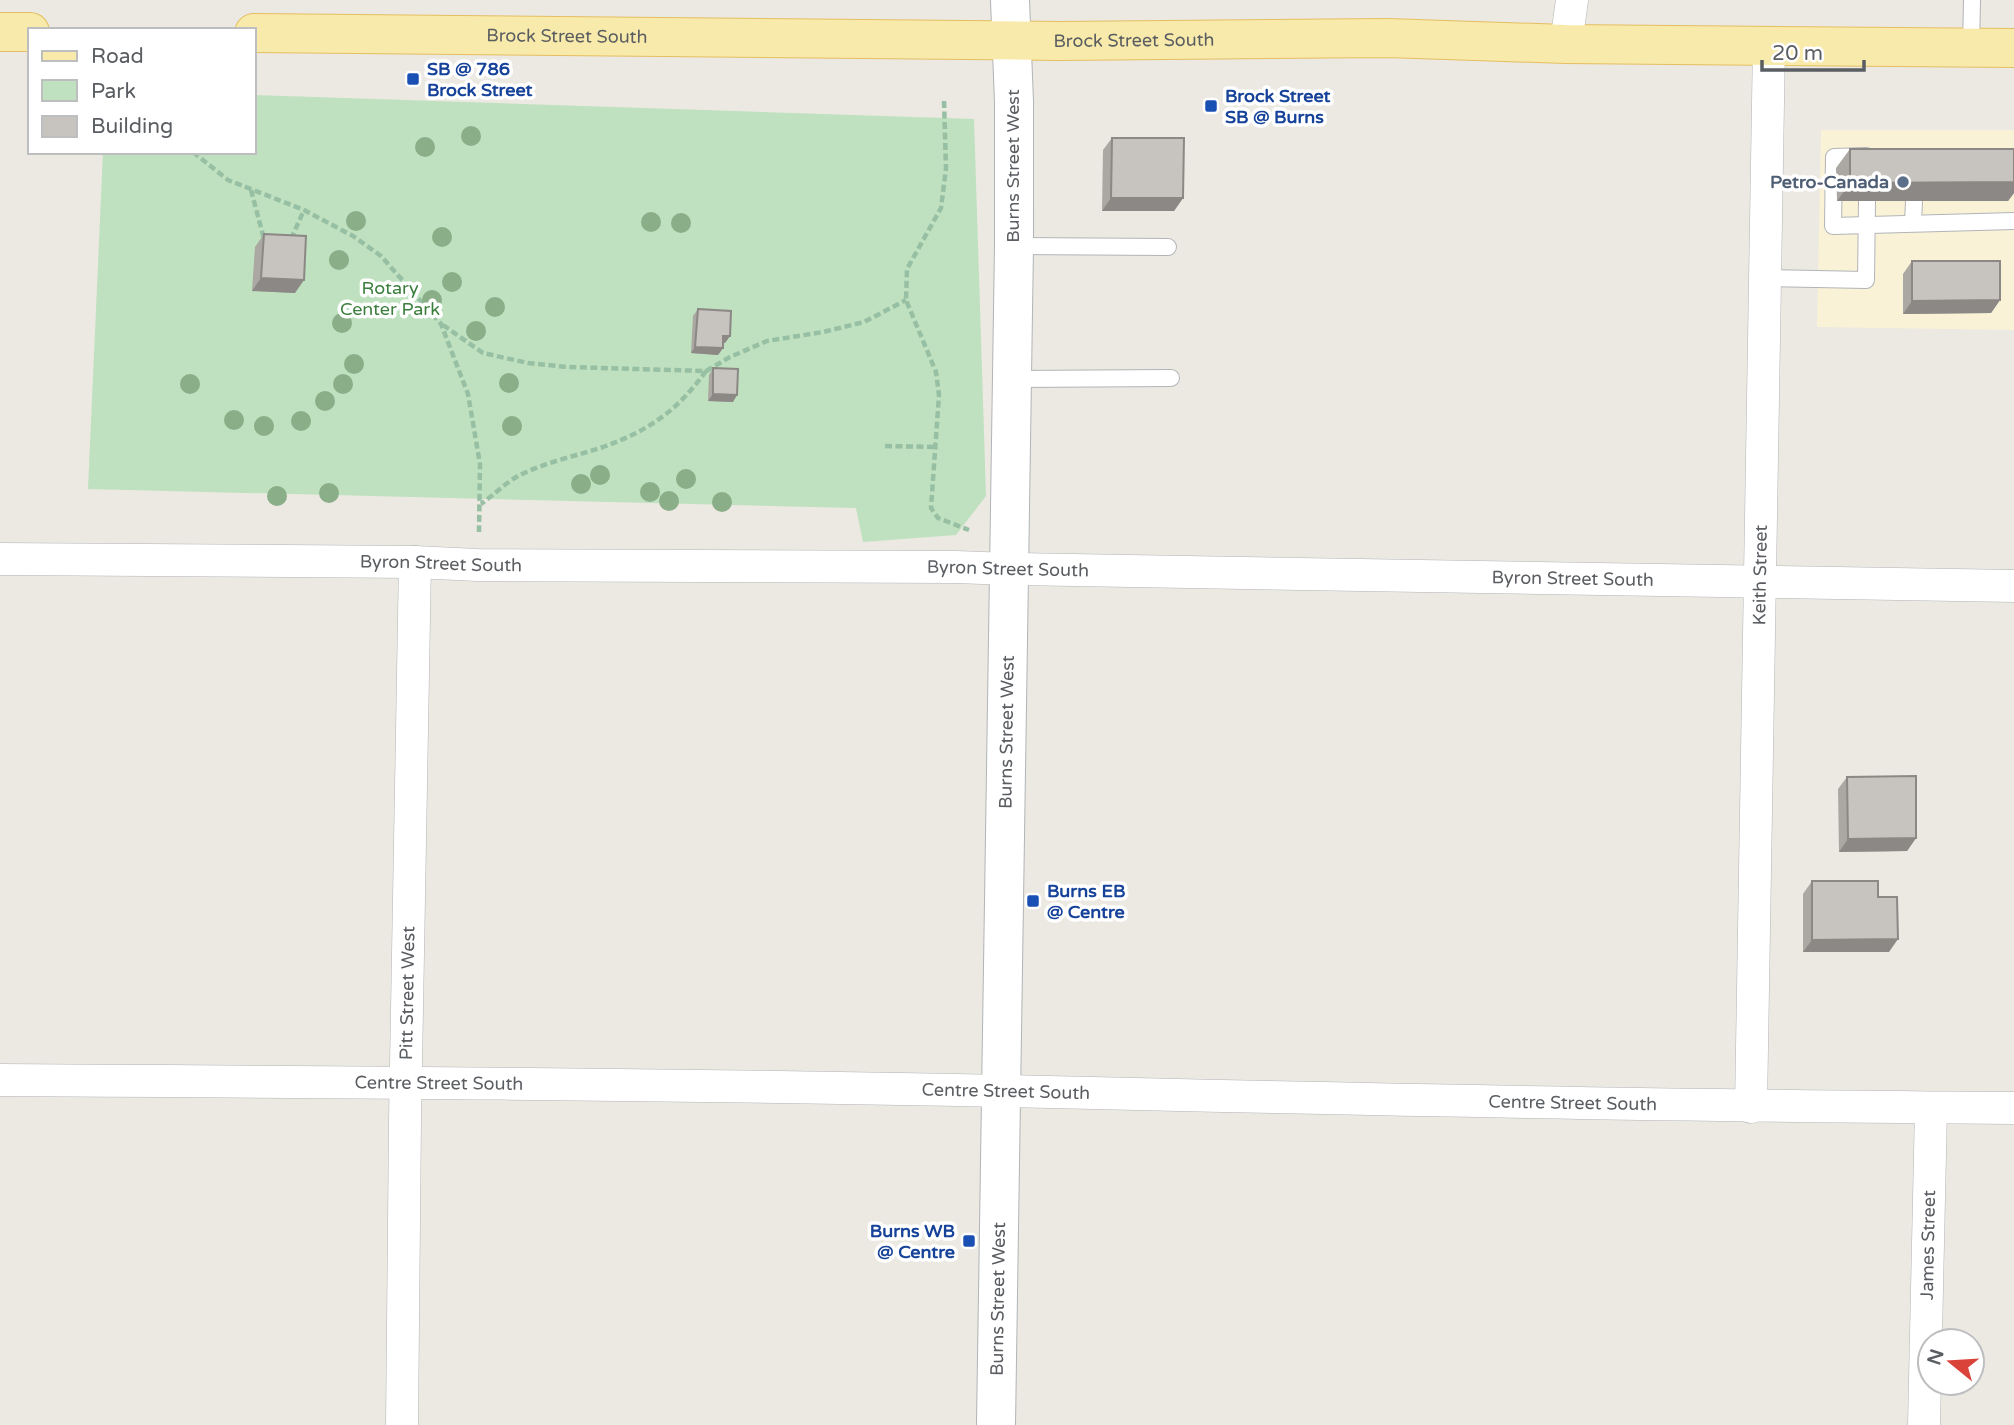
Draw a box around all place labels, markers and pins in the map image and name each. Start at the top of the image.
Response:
place label: SB @ 786 Brock Street [427,58,533,101]
marker: SB @ 786 Brock Street [405,71,421,87]
place label: Brock Street SB @ Burns [1225,85,1331,128]
marker: Brock Street SB @ Burns [1203,98,1219,114]
place label: Petro-Canada [1770,171,1889,193]
marker: Petro-Canada [1895,174,1911,190]
place label: Burns EB @ Centre [1047,880,1125,923]
marker: Burns EB @ Centre [1025,893,1041,909]
place label: Burns WB @ Centre [870,1220,955,1263]
marker: Burns WB @ Centre [961,1233,977,1249]

